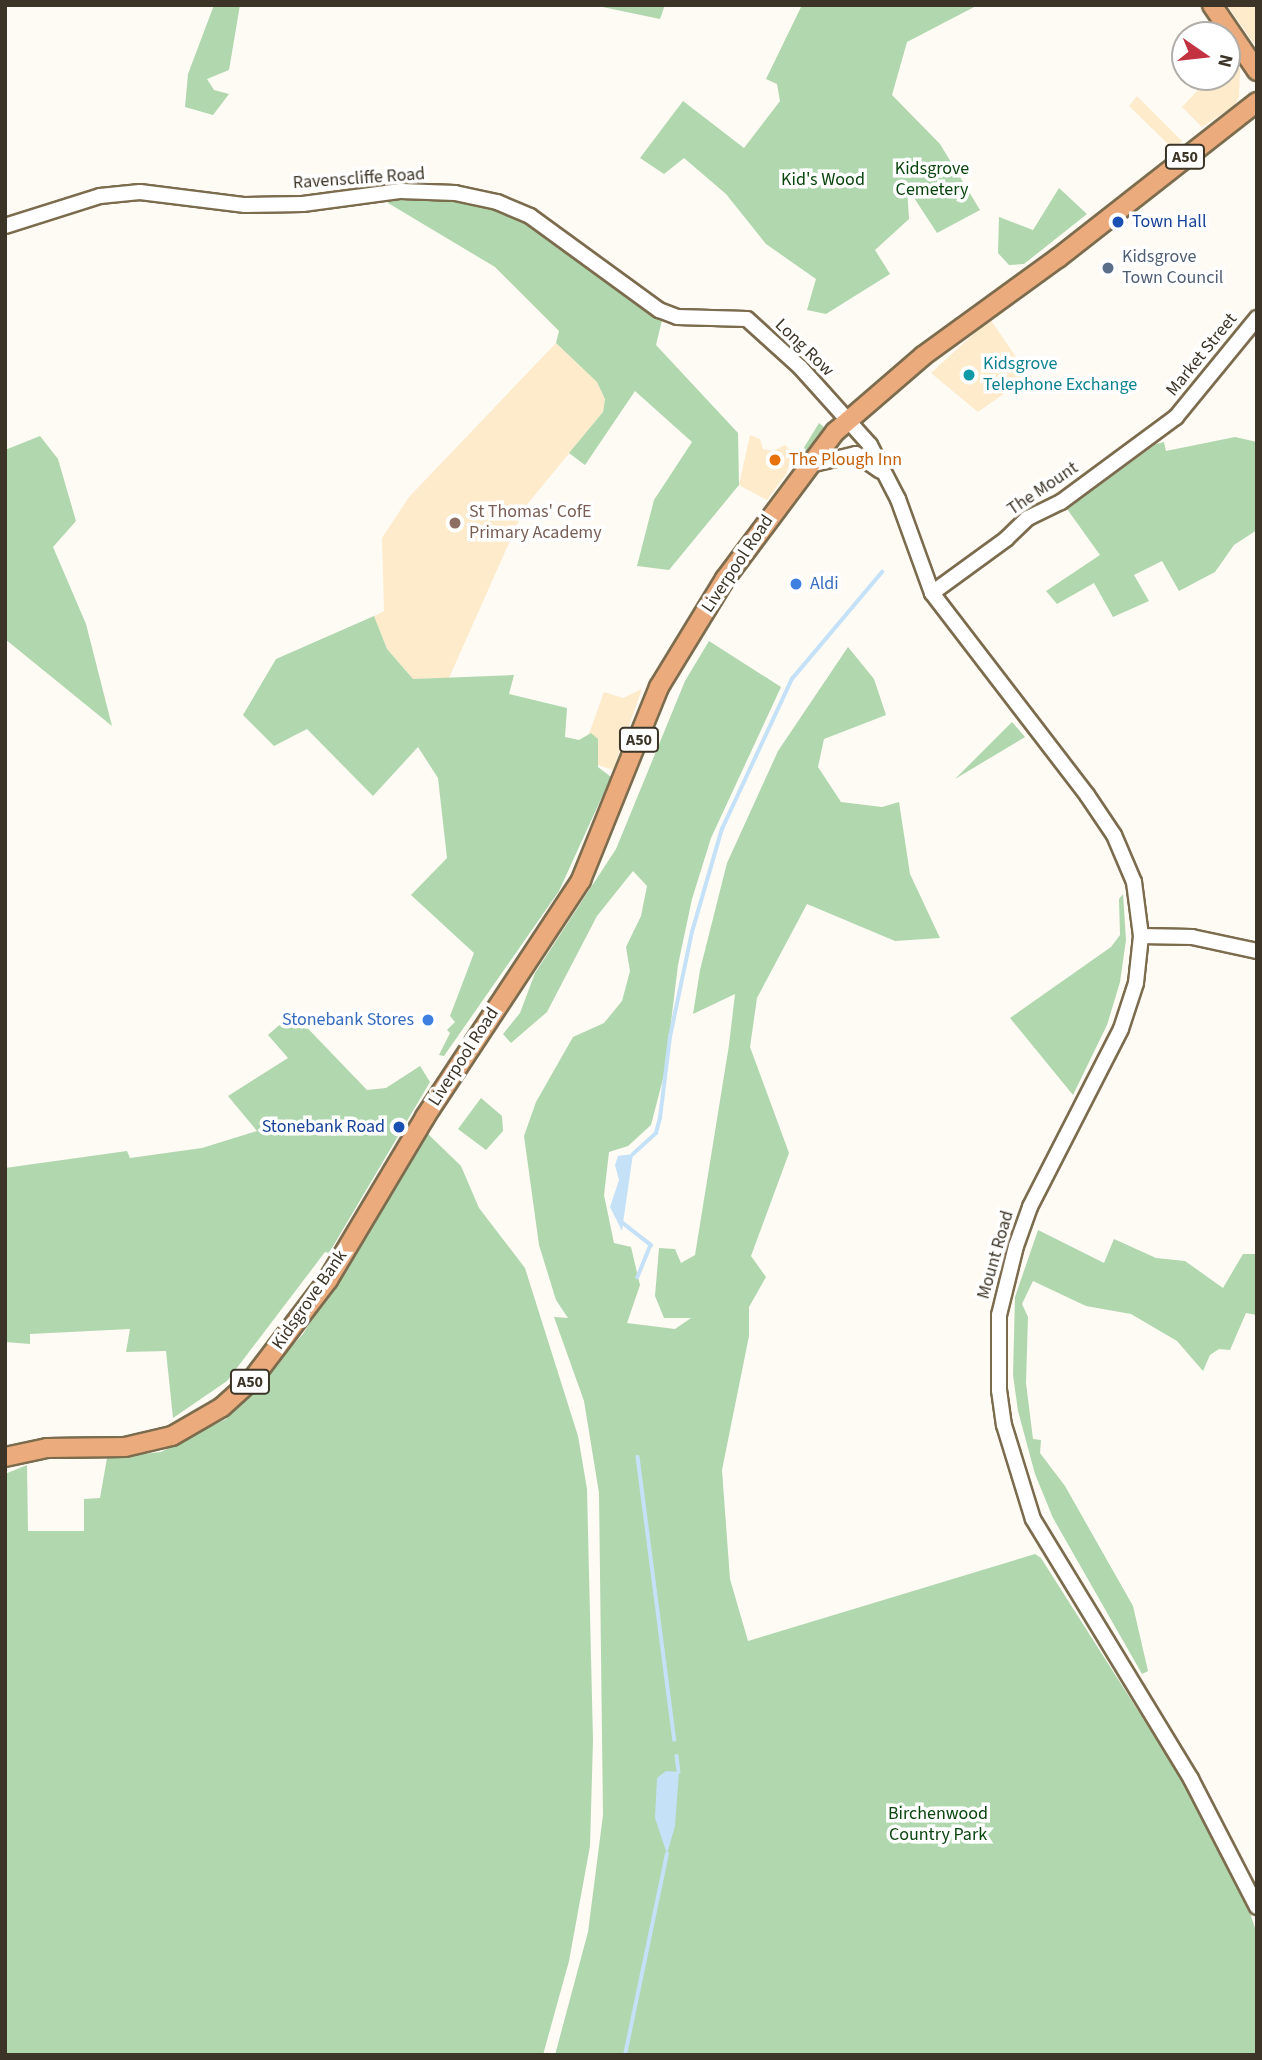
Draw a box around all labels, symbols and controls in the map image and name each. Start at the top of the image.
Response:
north arrow [1171,21,1241,91]
text: N [1210,51,1240,70]
road number: A50 [1164,144,1206,169]
park label: Kidsgrove Cemetery [895,159,969,202]
street label: Ravenscliffe Road [292,164,426,194]
park label: Kid's Wood [781,169,865,191]
place label: Town Hall [1132,211,1207,233]
marker: Town Hall [1110,214,1126,230]
place label: Kidsgrove Town Council [1122,247,1223,290]
marker: Kidsgrove Town Council [1100,260,1116,276]
street label: Market Street [1162,309,1242,401]
street label: Long Row [770,315,838,381]
place label: Kidsgrove Telephone Exchange [983,354,1137,396]
marker: Kidsgrove Telephone Exchange [961,367,977,383]
place label: The Plough Inn [789,449,902,471]
marker: The Plough Inn [767,452,783,468]
street label: The Mount [1004,458,1082,520]
place label: St Thomas' CofE Primary Academy [469,502,602,544]
street label: Liverpool Road [697,511,779,617]
marker: St Thomas' CofE Primary Academy [447,515,463,531]
place label: Aldi [810,573,839,595]
marker: Aldi [788,576,804,592]
road number: A50 [618,727,660,752]
street label: Liverpool Road [424,1004,504,1110]
place label: Stonebank Stores [282,1009,414,1031]
marker: Stonebank Stores [420,1012,436,1028]
place label: Stonebank Road [262,1116,385,1138]
marker: Stonebank Road [391,1119,407,1135]
street label: Mount Road [973,1208,1019,1302]
street label: Kidsgrove Bank [268,1246,352,1354]
road number: A50 [229,1370,271,1394]
park label: Birchenwood Country Park [888,1804,988,1846]

